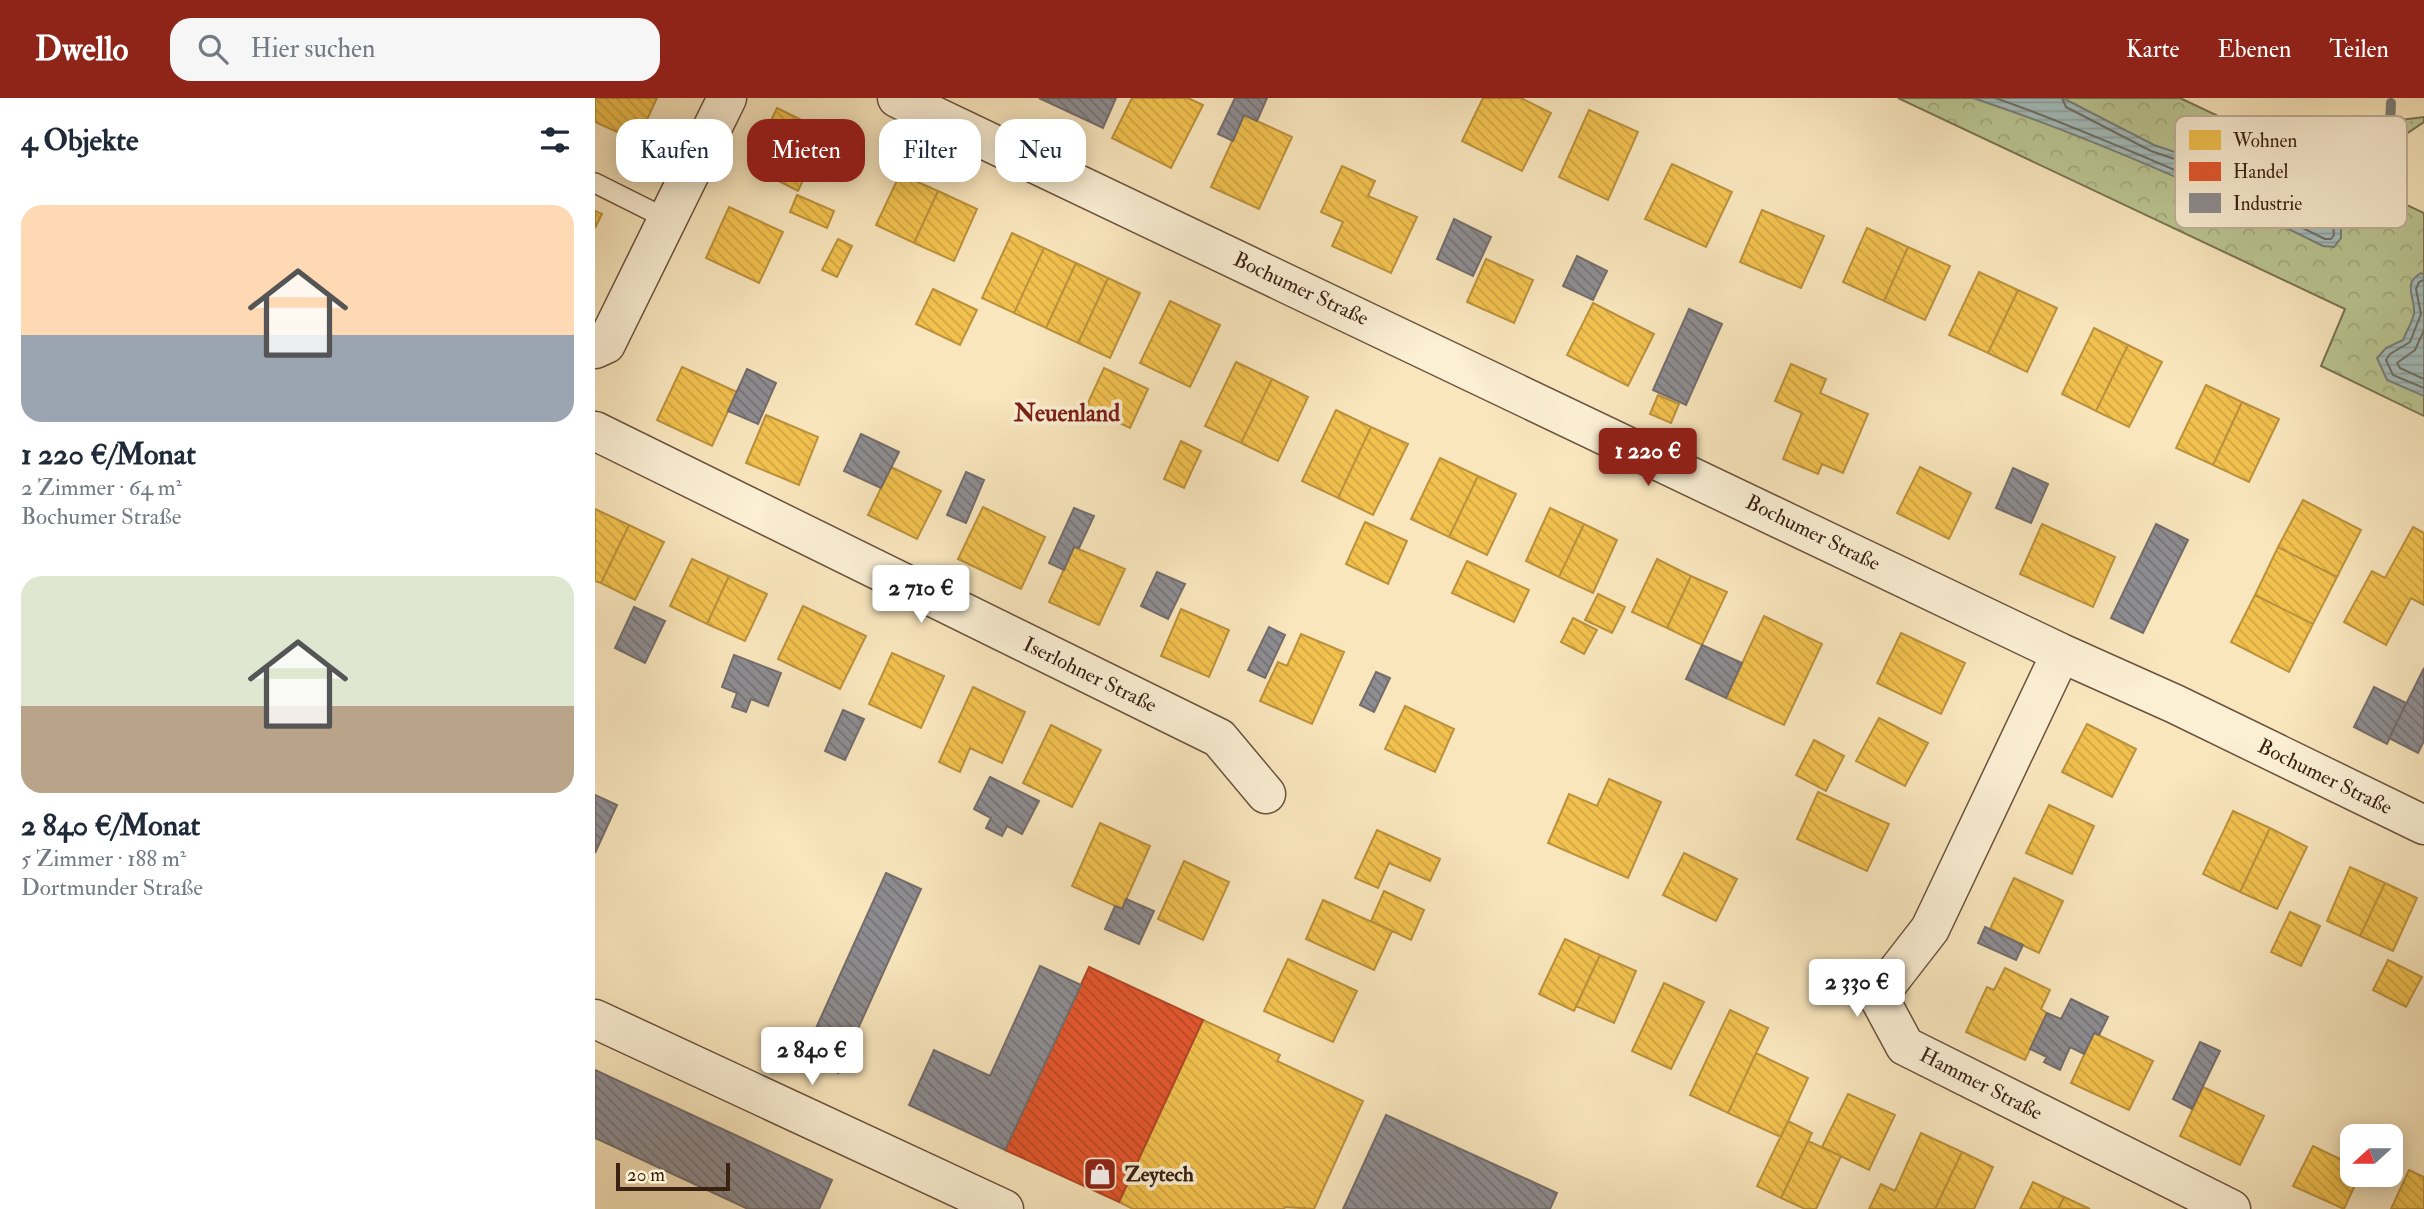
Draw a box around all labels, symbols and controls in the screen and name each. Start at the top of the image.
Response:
search box [170,18,660,81]
text: Dwello [35,29,128,70]
icon: search [194,30,232,68]
text: Hier suchen [250,33,375,65]
text: Karte [2126,34,2179,65]
text: Ebenen [2217,34,2291,65]
text: Teilen [2329,34,2389,65]
legend [2175,116,2407,228]
chip: Kaufen [616,119,733,182]
chip: Mieten [747,119,865,182]
chip: Filter [879,119,981,182]
chip: Neu [995,119,1086,182]
icon: filters [536,121,574,159]
text: 4 Objekte [21,122,138,159]
text: Wohnen [2232,129,2297,153]
text: Handel [2233,160,2288,184]
text: Industrie [2233,192,2302,216]
street label: Bochumer Straße [1229,246,1373,332]
icon: home [235,250,361,376]
district label: Neuenland [1013,398,1120,429]
pin: 1 220 € [1583,428,1713,488]
text: 1 220 €/Monat [21,436,196,473]
text: 1 220 € [1615,436,1681,465]
text: 2 Zimmer · 64 m² [21,473,182,502]
street label: Bochumer Straße [1741,489,1885,577]
text: Bochumer Straße [21,502,181,531]
pin: 2 710 € [856,566,986,625]
text: 2 710 € [888,573,954,602]
icon: home [235,621,361,747]
street label: Iserlohner Straße [1019,631,1161,719]
street label: Bochumer Straße [2253,733,2397,821]
text: 2 840 €/Monat [21,807,200,844]
text: 5 Zimmer · 188 m² [21,844,186,873]
text: Dortmunder Straße [21,873,203,902]
pin: 2 330 € [1792,960,1922,1019]
text: 2 330 € [1825,967,1889,996]
pin: 2 840 € [747,1028,877,1087]
text: 2 840 € [777,1035,847,1064]
street label: Hammer Straße [1915,1041,2047,1127]
north arrow [2340,1124,2403,1186]
map controls [2340,1124,2403,1187]
shop icon: Zeytech [1081,1155,1119,1193]
scale bar [616,1160,730,1192]
place label: Zeytech [1125,1161,1194,1188]
text: 20 m [627,1163,665,1187]

